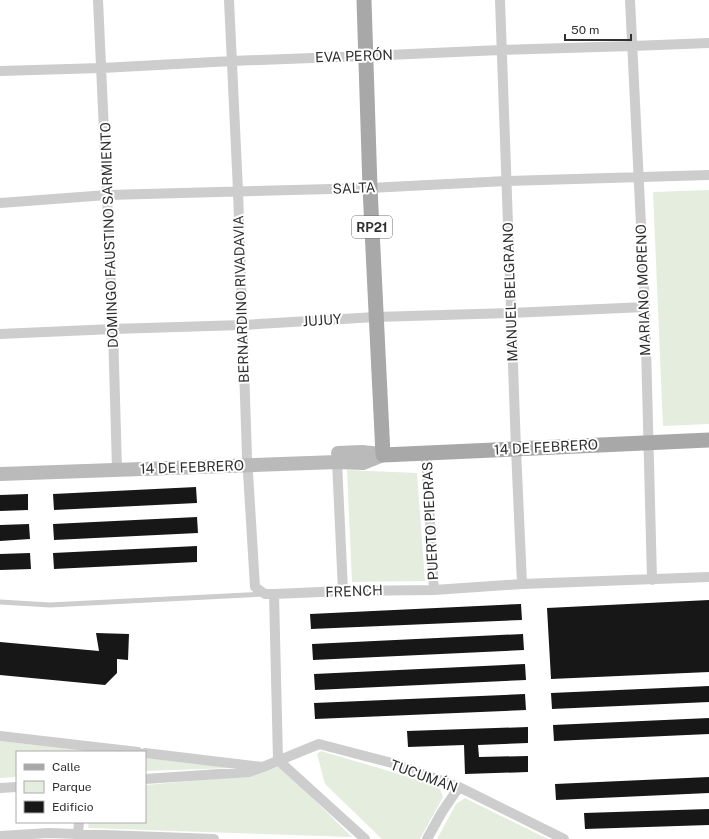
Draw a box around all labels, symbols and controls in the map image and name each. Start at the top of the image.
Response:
scale bar [565,16,631,42]
text: 50 m [571,23,599,37]
street label: EVA PERÓN [315,45,393,65]
street label: DOMINGO FAUSTINO SARMIENTO [97,122,121,348]
street label: SALTA [332,179,376,197]
street label: BERNARDINO RIVADAVIA [230,215,252,383]
road number: RP21 [352,216,392,238]
street label: MANUEL BELGRANO [500,222,520,362]
street label: MARIANO MORENO [633,224,653,356]
street label: JUJUY [302,311,343,329]
street label: 14 DE FEBRERO [494,436,598,458]
street label: 14 DE FEBRERO [140,457,244,477]
street label: PUERTO PIEDRAS [419,461,441,581]
street label: FRENCH [325,582,383,600]
legend [16,751,146,823]
street label: TUCUMÁN [388,755,460,796]
text: Calle [52,760,81,774]
text: Parque [52,780,92,794]
text: Edificio [52,800,94,814]

